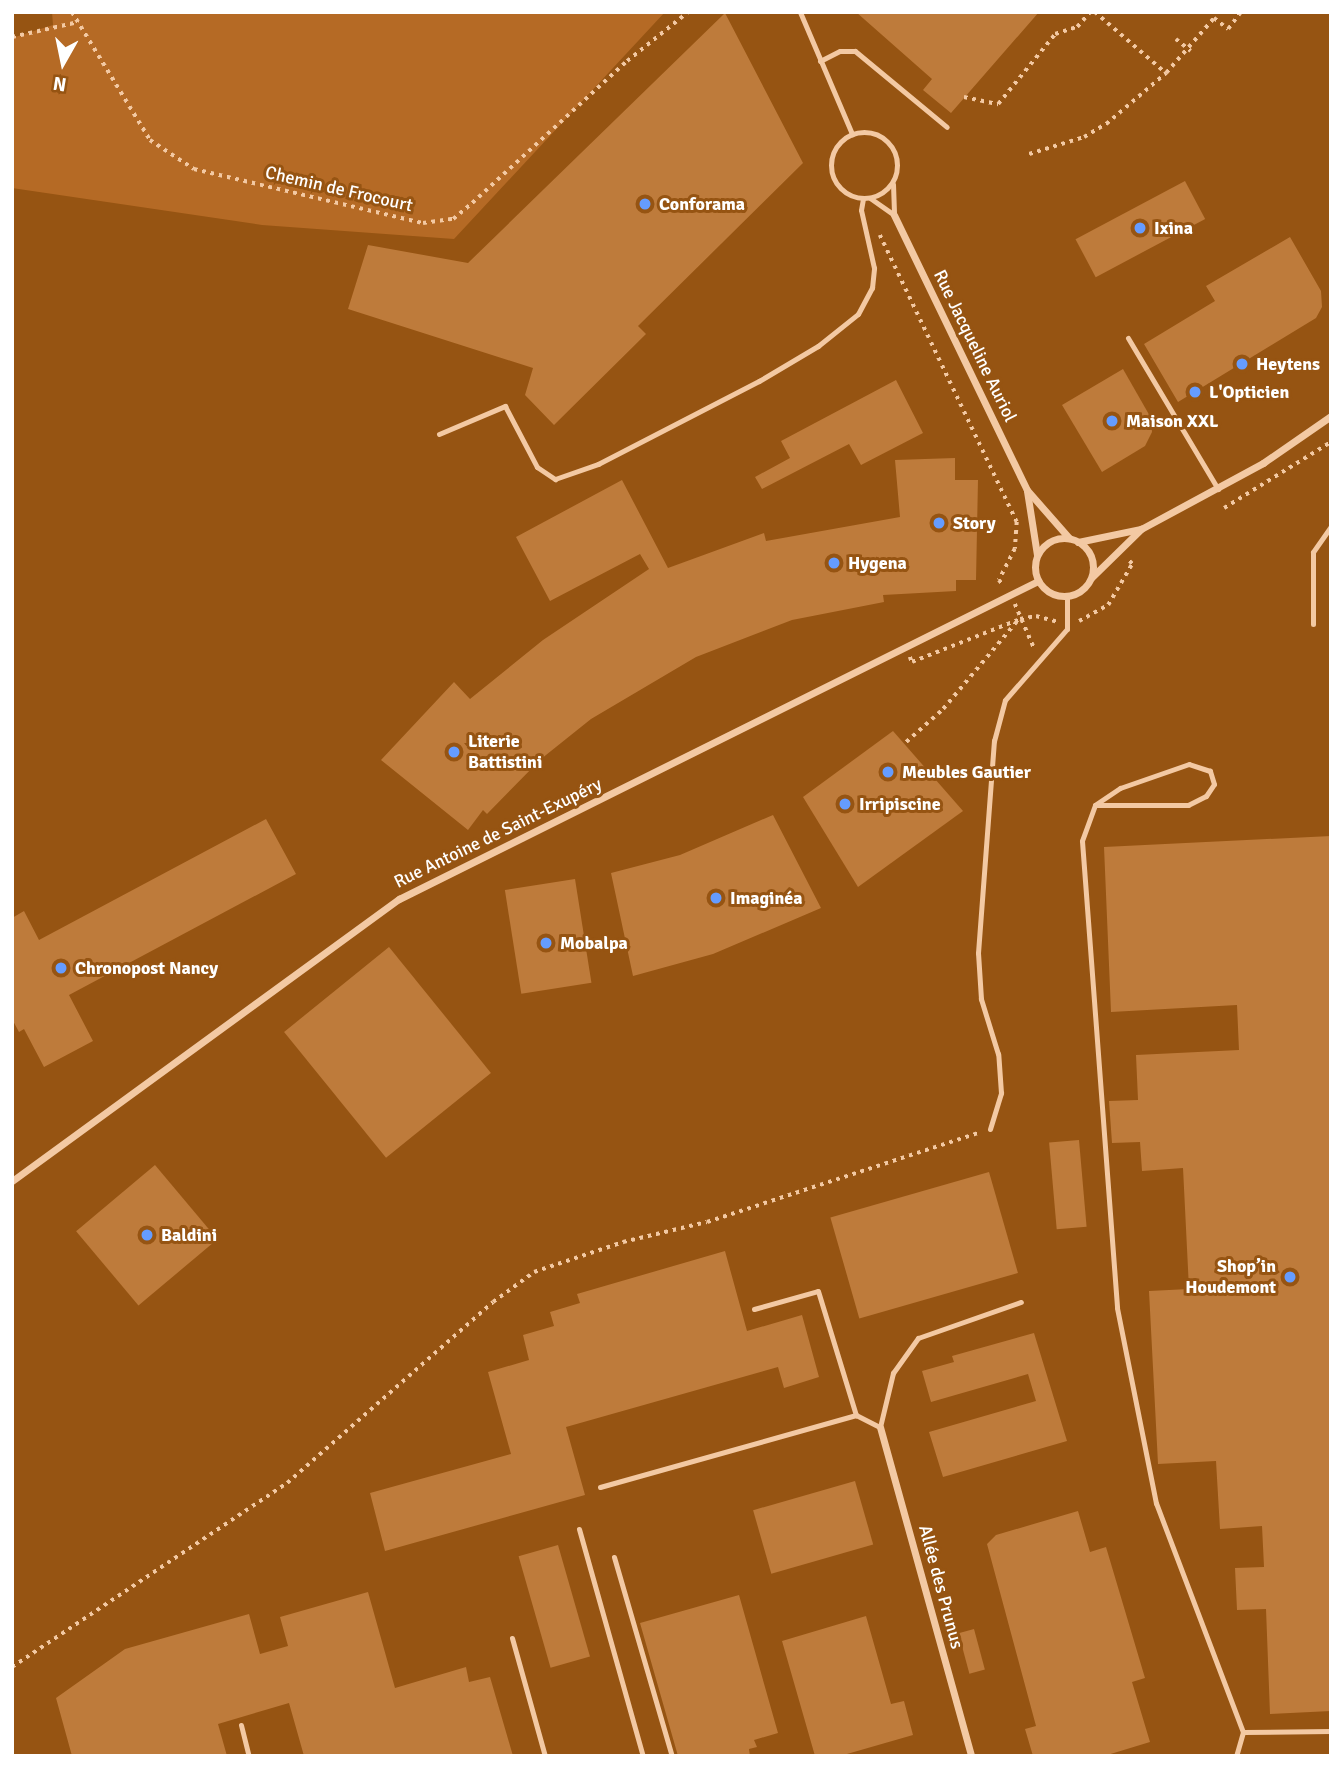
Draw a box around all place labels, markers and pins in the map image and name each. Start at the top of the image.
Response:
place label: Conforama [659,193,745,215]
marker: Conforama [637,196,653,212]
place label: Ixina [1154,217,1193,239]
marker: Ixina [1132,220,1148,236]
place label: Heytens [1256,353,1320,375]
marker: Heytens [1234,356,1250,372]
place label: L'Opticien [1209,381,1289,403]
marker: L'Opticien [1187,384,1203,400]
place label: Maison XXL [1126,410,1218,432]
marker: Maison XXL [1104,413,1120,429]
place label: Story [953,512,996,534]
marker: Story [931,515,947,531]
place label: Hygena [848,552,907,574]
marker: Hygena [826,555,842,571]
place label: Literie Battistini [468,731,542,774]
marker: Literie Battistini [446,744,462,760]
place label: Meubles Gautier [902,761,1031,783]
marker: Meubles Gautier [880,764,896,780]
place label: Irripiscine [859,793,941,815]
marker: Irripiscine [837,796,853,812]
place label: Imaginéa [730,887,802,909]
marker: Imaginéa [708,890,724,906]
place label: Mobalpa [560,932,628,954]
marker: Mobalpa [538,935,554,951]
place label: Chronopost Nancy [75,957,218,979]
marker: Chronopost Nancy [53,960,69,976]
place label: Baldini [161,1224,217,1246]
marker: Baldini [139,1227,155,1243]
place label: Shop’in Houdemont [1185,1256,1276,1298]
marker: Shop’in Houdemont [1282,1269,1298,1285]

